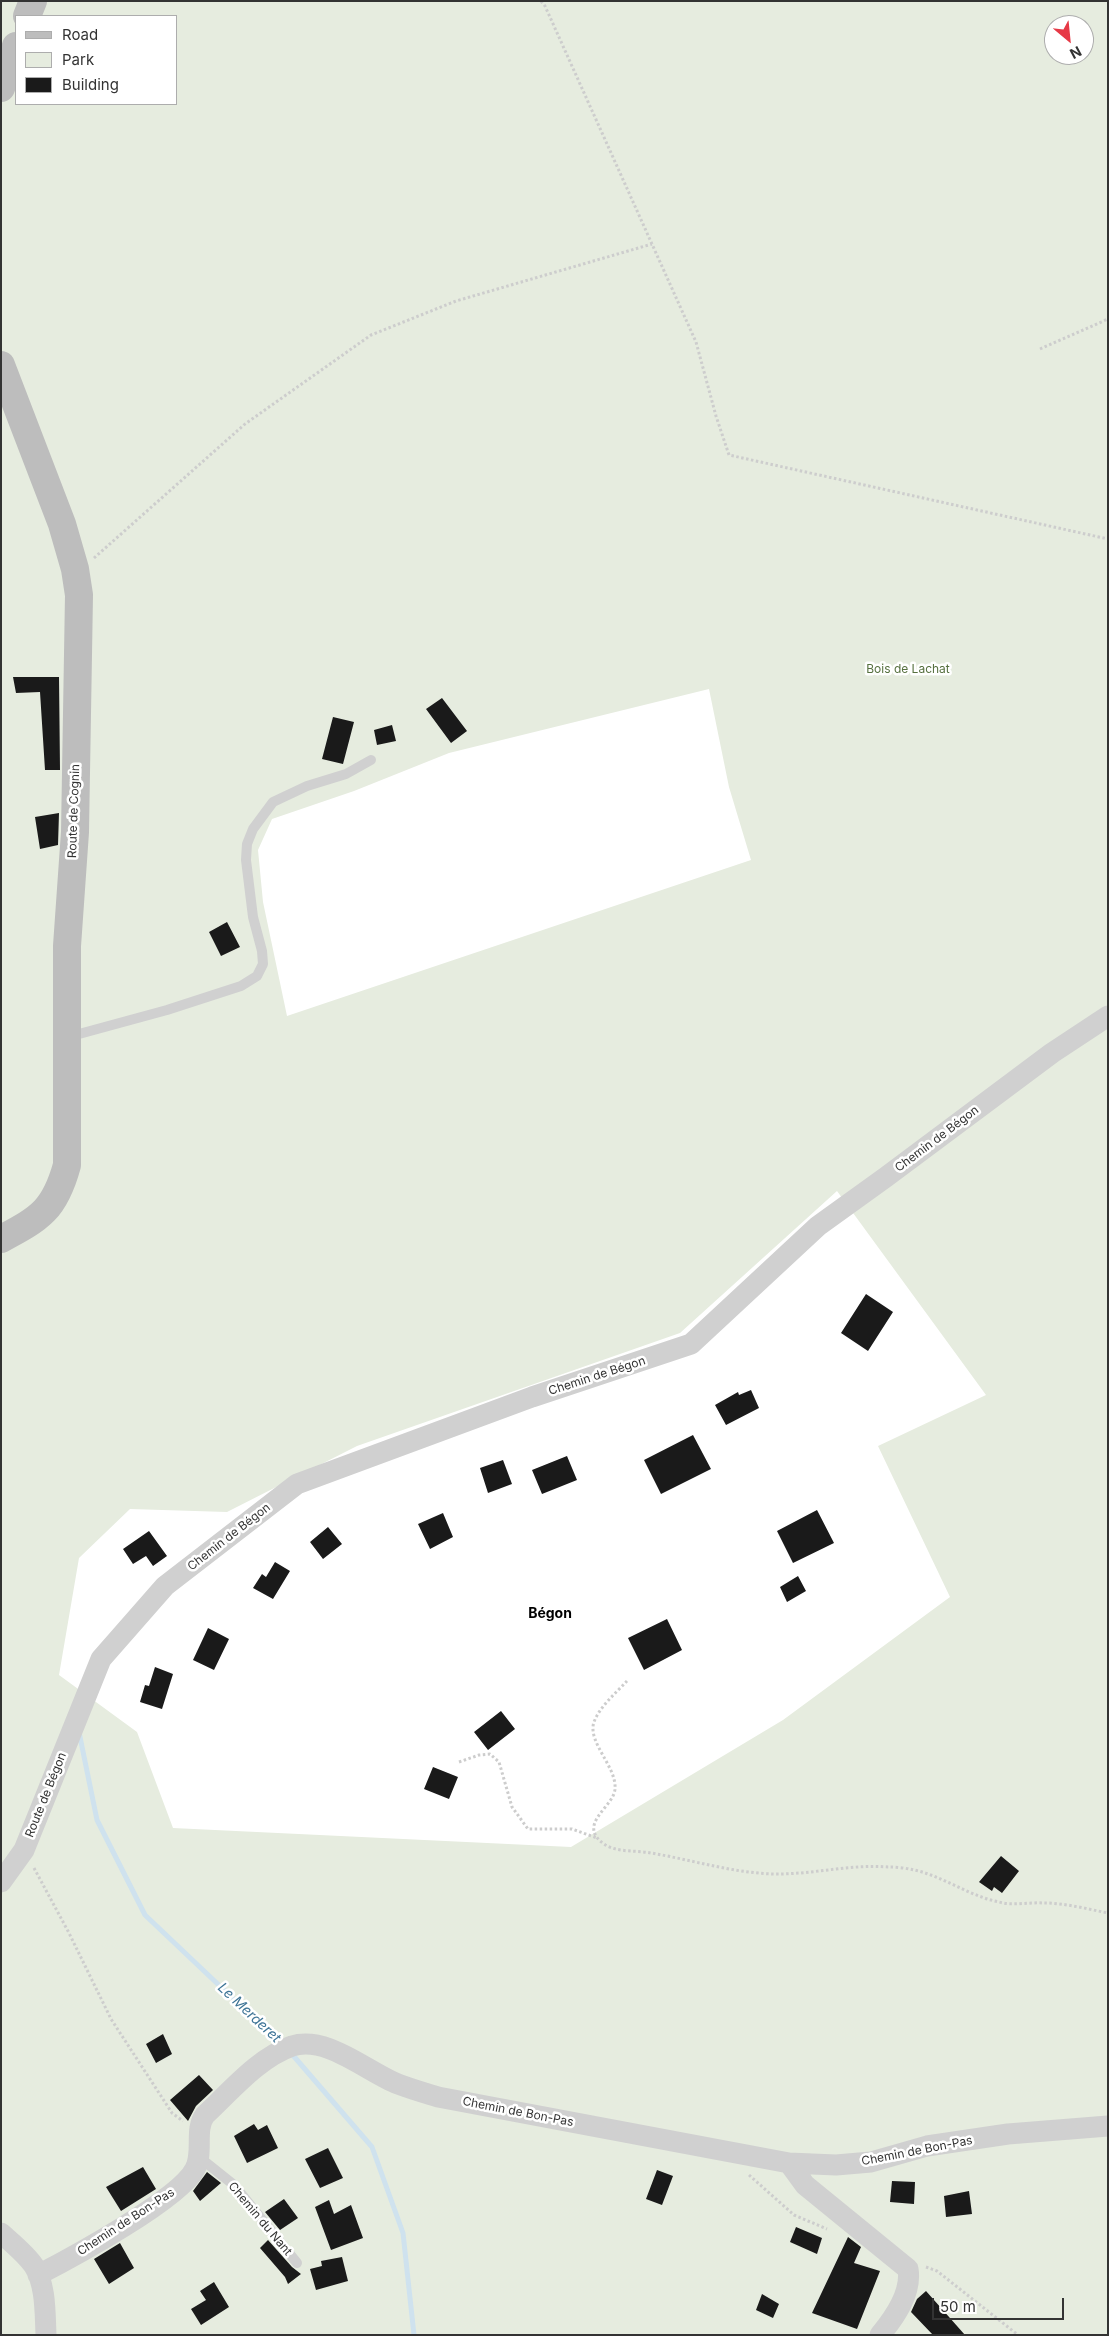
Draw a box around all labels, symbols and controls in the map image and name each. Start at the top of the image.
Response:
legend [15,15,178,105]
north arrow [1044,15,1094,65]
text: Road [62,25,98,44]
text: N [1067,43,1085,63]
text: Park [62,50,94,69]
text: Building [62,75,119,94]
park label: Bois de Lachat [866,662,950,676]
street label: Route de Cognin [65,764,83,858]
street label: Chemin de Bégon [892,1103,982,1175]
street label: Chemin de Bégon [547,1354,647,1398]
street label: Chemin de Bégon [185,1500,273,1574]
district label: Bégon [528,1606,572,1622]
street label: Route de Bégon [22,1750,70,1840]
water label: Le Merderet [214,1980,284,2046]
street label: Chemin de Bon-Pas [461,2094,575,2130]
street label: Chemin de Bon-Pas [860,2133,974,2169]
street label: Chemin du Nant [225,2179,295,2259]
street label: Chemin de Bon-Pas [75,2185,177,2259]
scale bar [934,2288,1066,2320]
text: 50 m [940,2297,976,2316]

